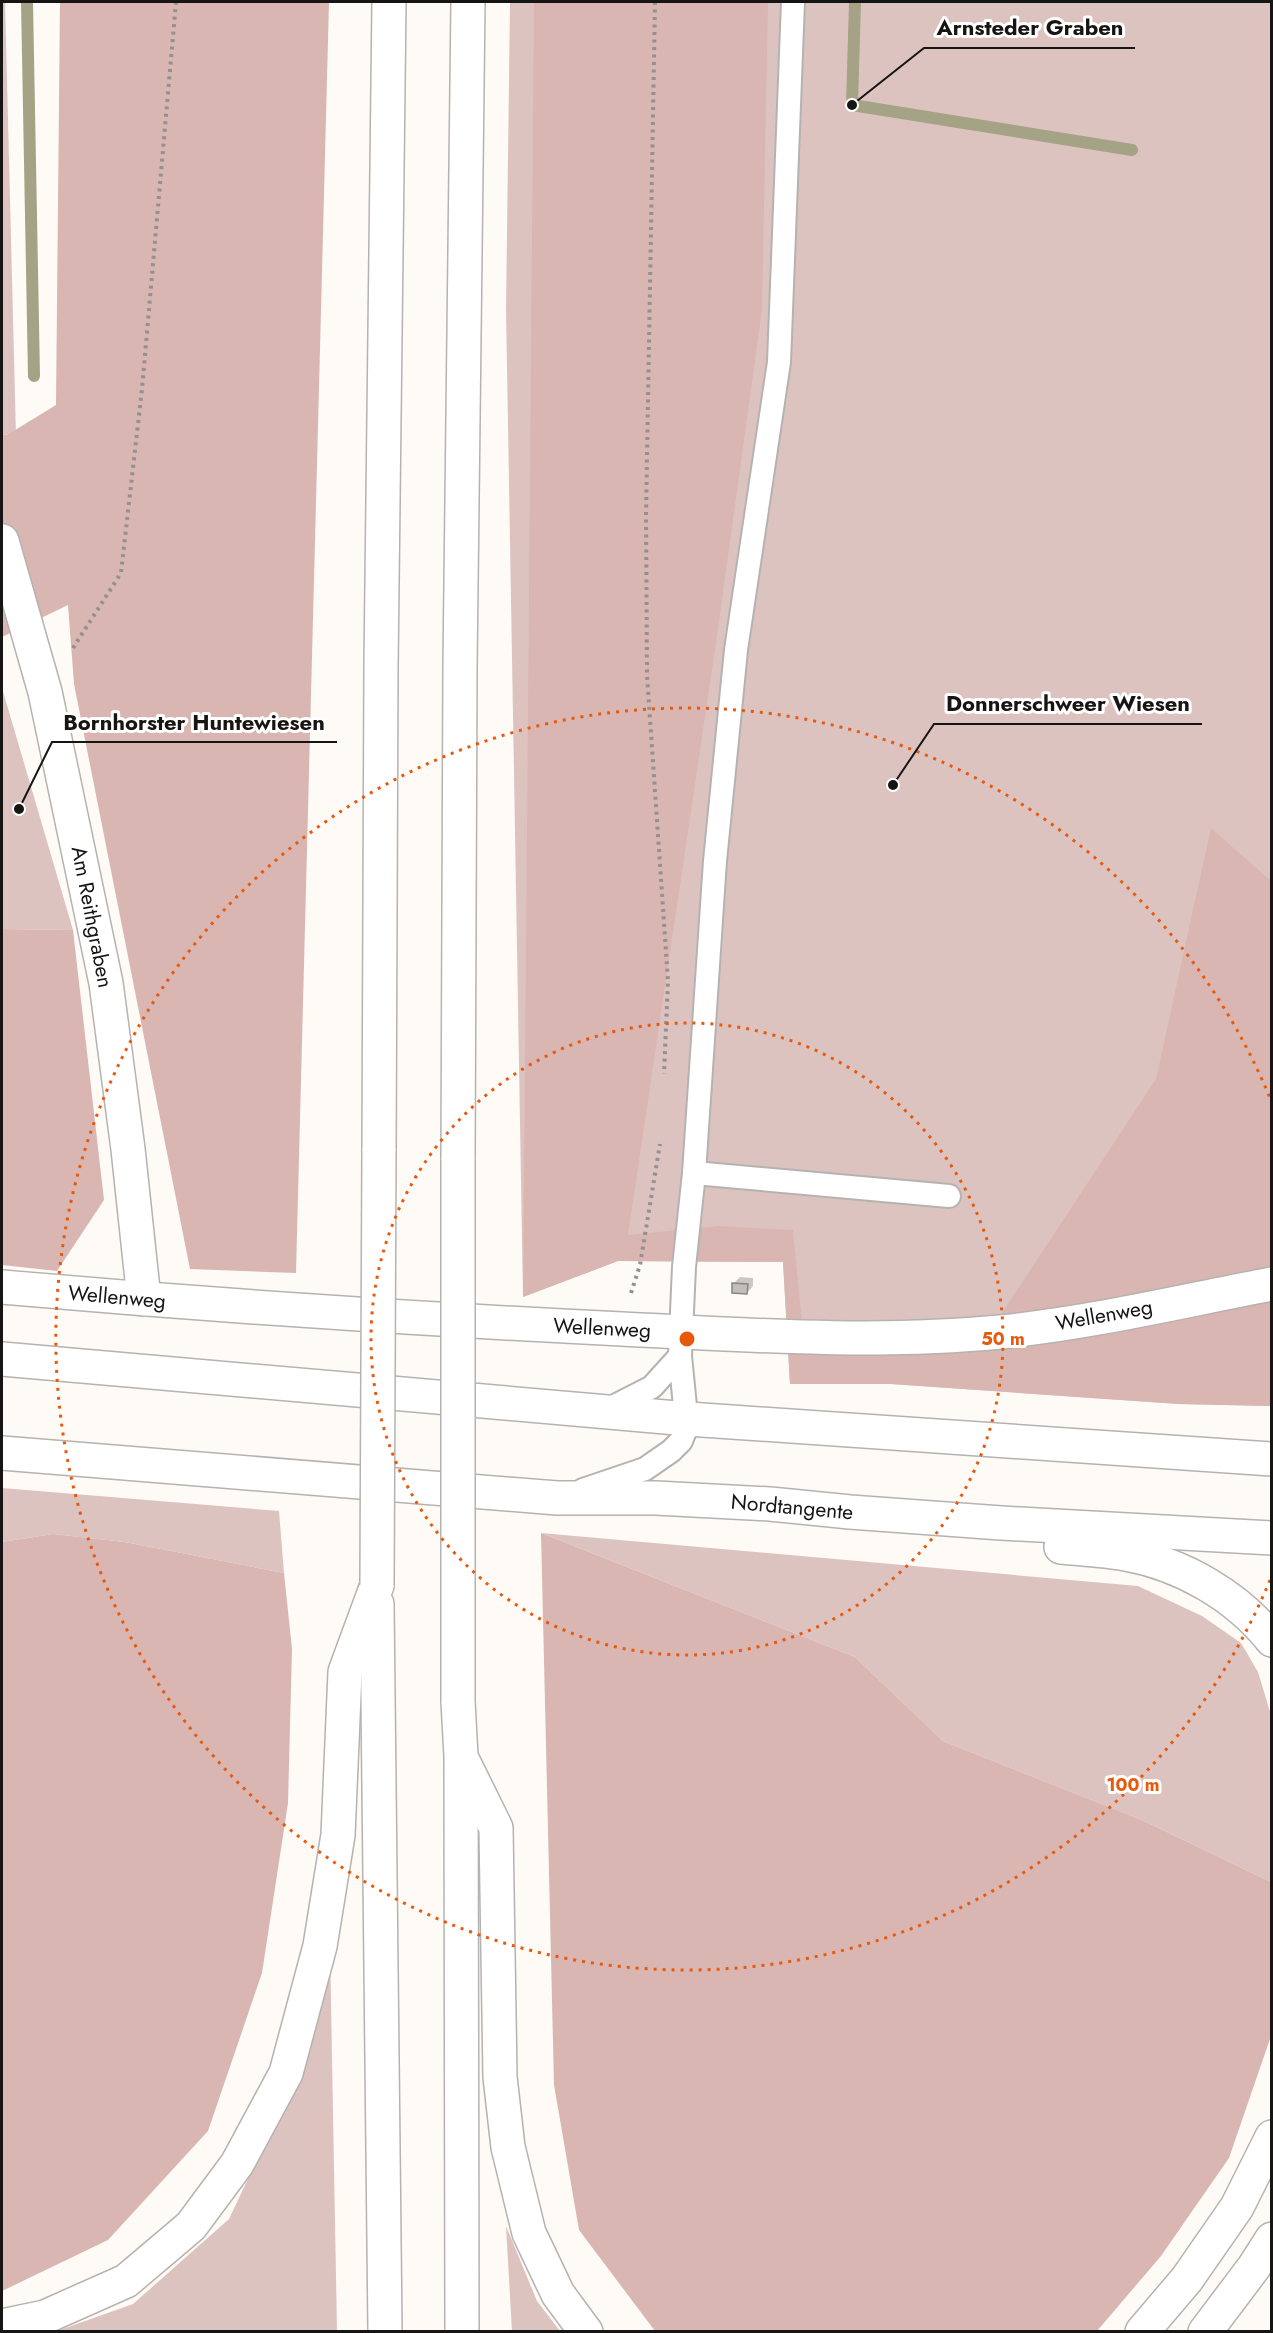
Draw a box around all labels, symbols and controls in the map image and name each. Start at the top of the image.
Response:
callout: Arnsteder Graben [924,8,1135,48]
text: Arnsteder Graben [936,11,1123,43]
callout: Donnerschweer Wiesen [934,684,1202,724]
text: Donnerschweer Wiesen [946,687,1190,719]
callout: Bornhorster Huntewiesen [52,702,337,742]
text: Bornhorster Huntewiesen [63,706,325,738]
street label: Am Reithgraben [64,844,120,990]
street label: Wellenweg [67,1278,167,1316]
street label: Wellenweg [1053,1292,1155,1338]
street label: Wellenweg [552,1310,652,1346]
text: 50 m [981,1326,1025,1352]
centre of rings [677,1329,697,1349]
street label: Nordtangente [730,1487,855,1527]
text: 100 m [1106,1772,1160,1798]

